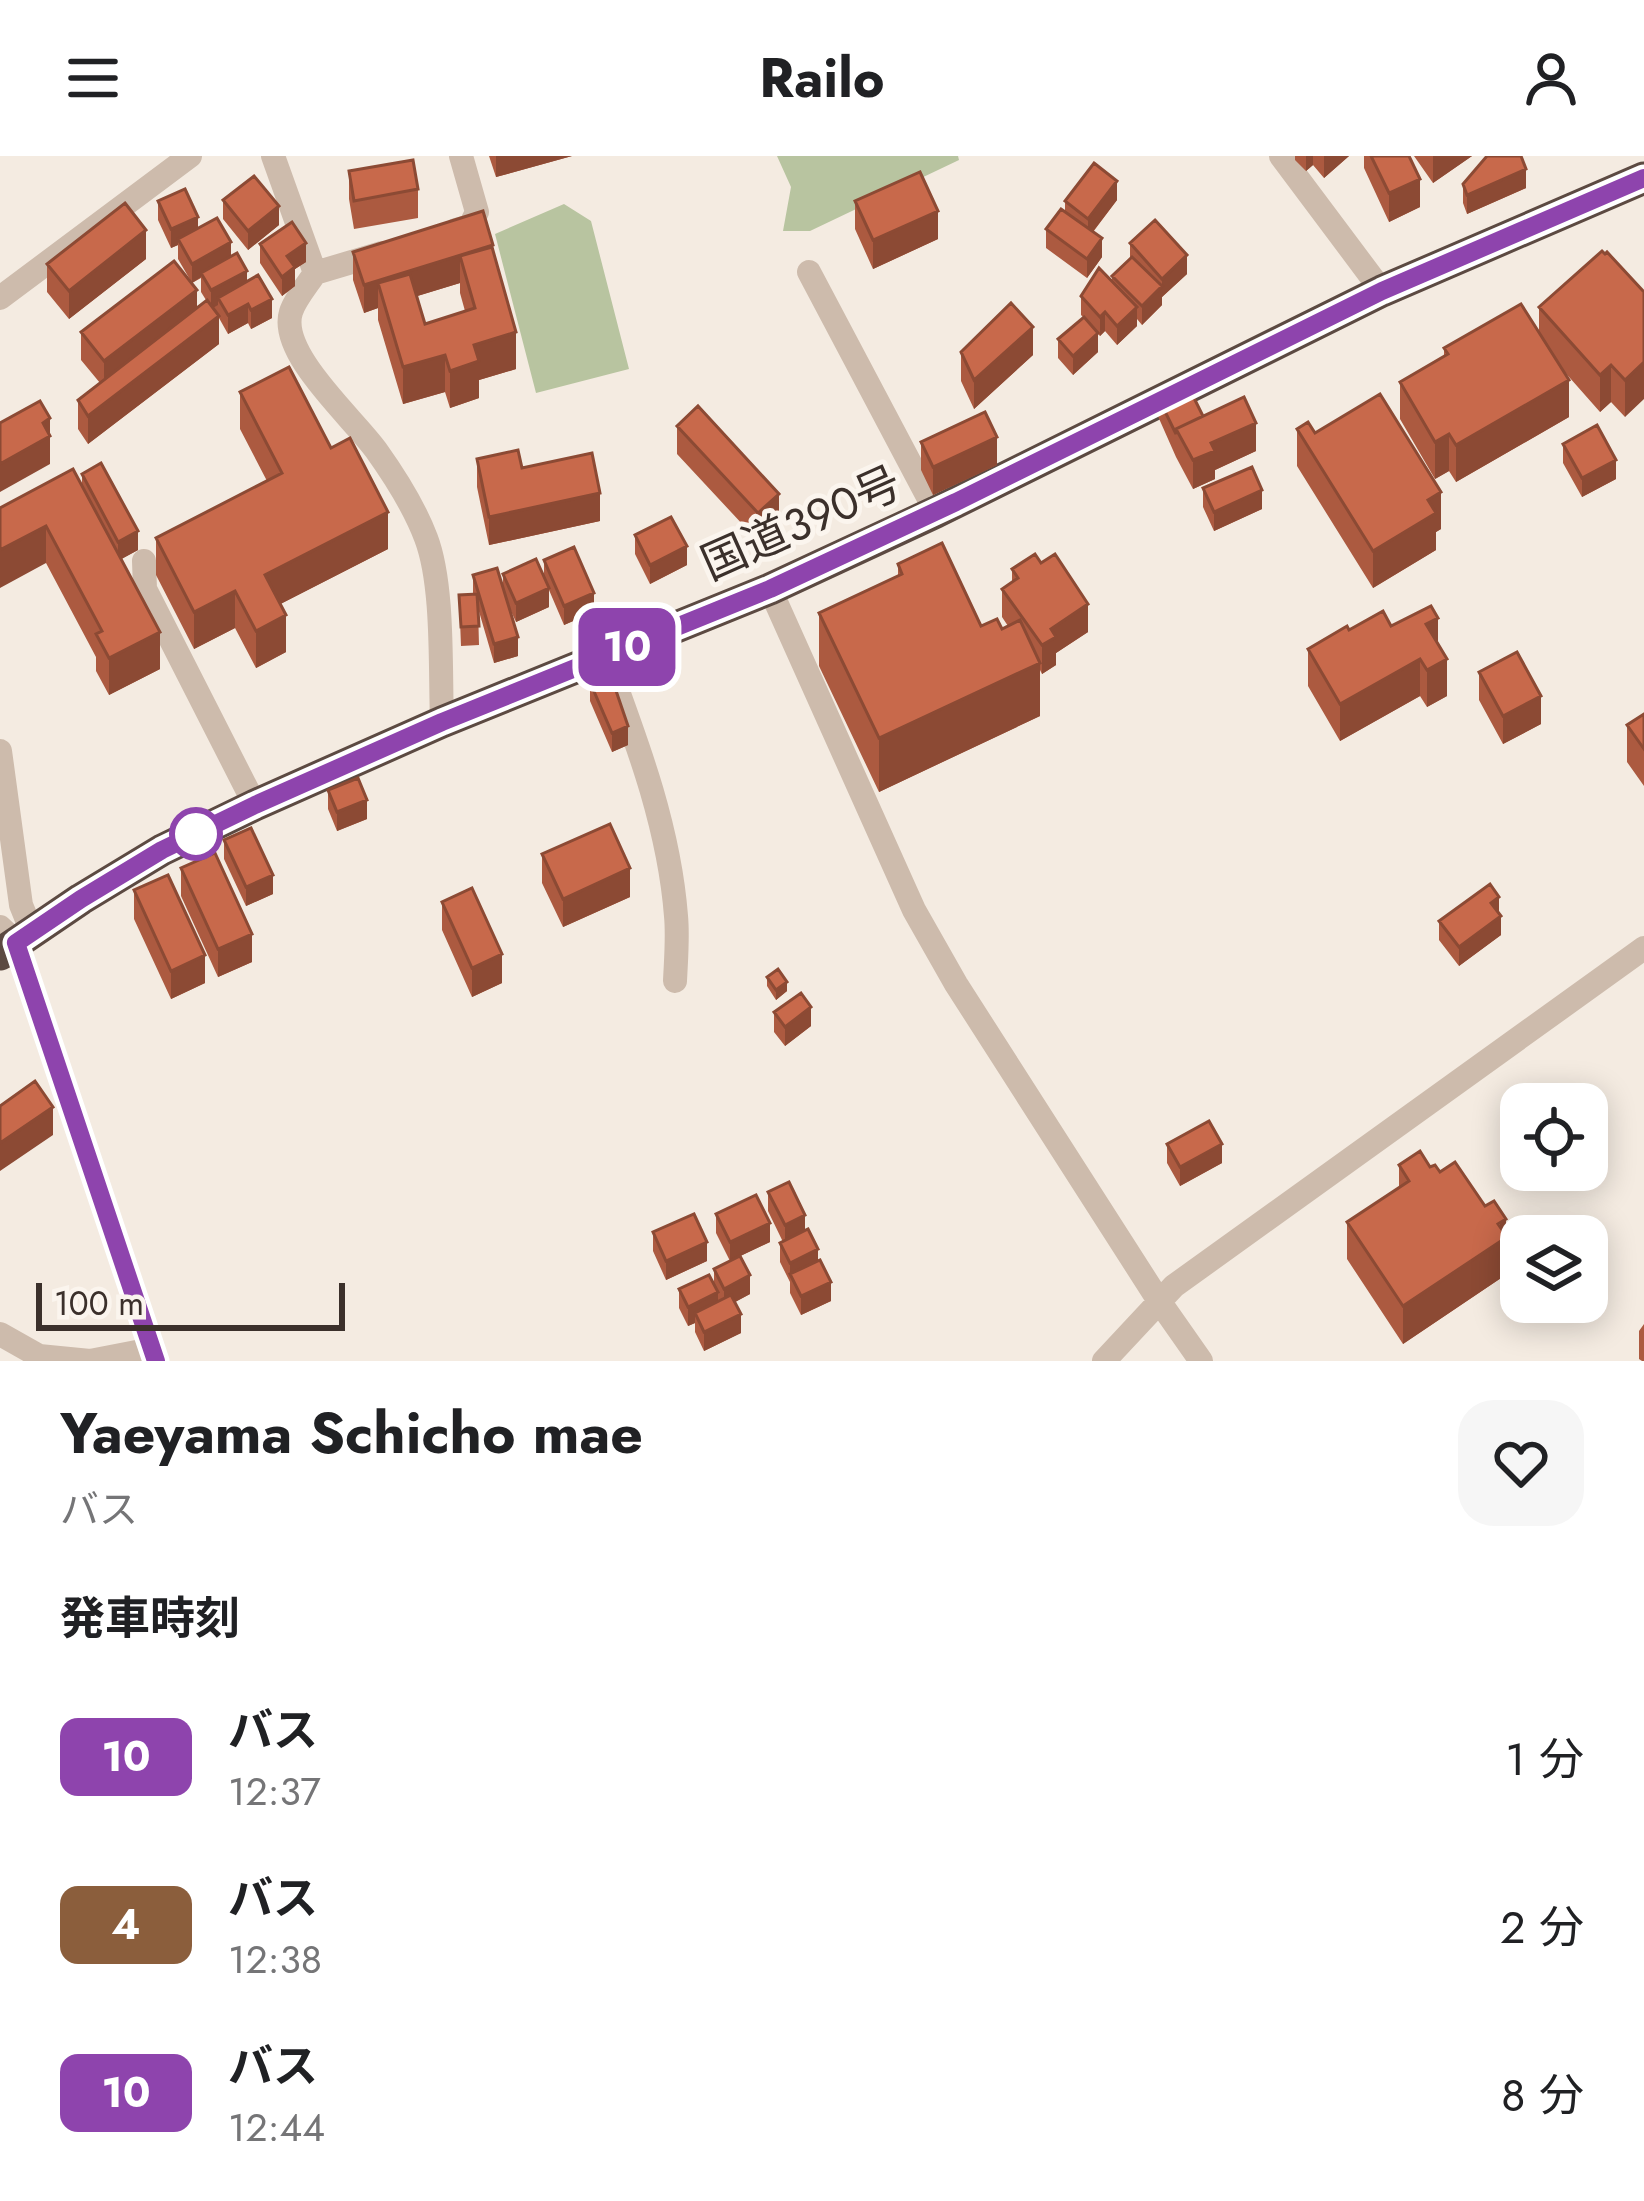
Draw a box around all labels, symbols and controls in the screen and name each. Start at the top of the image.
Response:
text: Railo [759,39,885,117]
icon: menu [60,45,126,111]
icon: person [1518,45,1584,111]
street label: 国道390号 [691,450,911,596]
line badge: 10 [573,608,681,686]
text: 10 [602,616,652,677]
unlabelled marker [171,809,221,859]
map controls [1500,1083,1608,1323]
button: locate [1500,1083,1608,1191]
button: layers [1500,1215,1608,1323]
scale bar [36,1277,345,1330]
text: 100 m [54,1280,144,1327]
text: Yaeyama Schicho mae [60,1392,643,1474]
button: heart [1458,1400,1584,1526]
text: バス [60,1481,138,1538]
text: 発車時刻 [60,1586,240,1651]
text: バス [228,1698,318,1763]
text: 10 [101,1726,151,1787]
text: 1 分 [1505,1727,1584,1792]
text: 12:37 [228,1763,321,1820]
text: バス [228,1866,318,1931]
text: 4 [111,1894,141,1955]
text: 2 分 [1500,1895,1584,1960]
text: 12:38 [228,1931,322,1988]
text: バス [228,2034,318,2099]
text: 10 [101,2062,151,2123]
text: 8 分 [1501,2063,1584,2128]
text: 12:44 [228,2099,325,2156]

